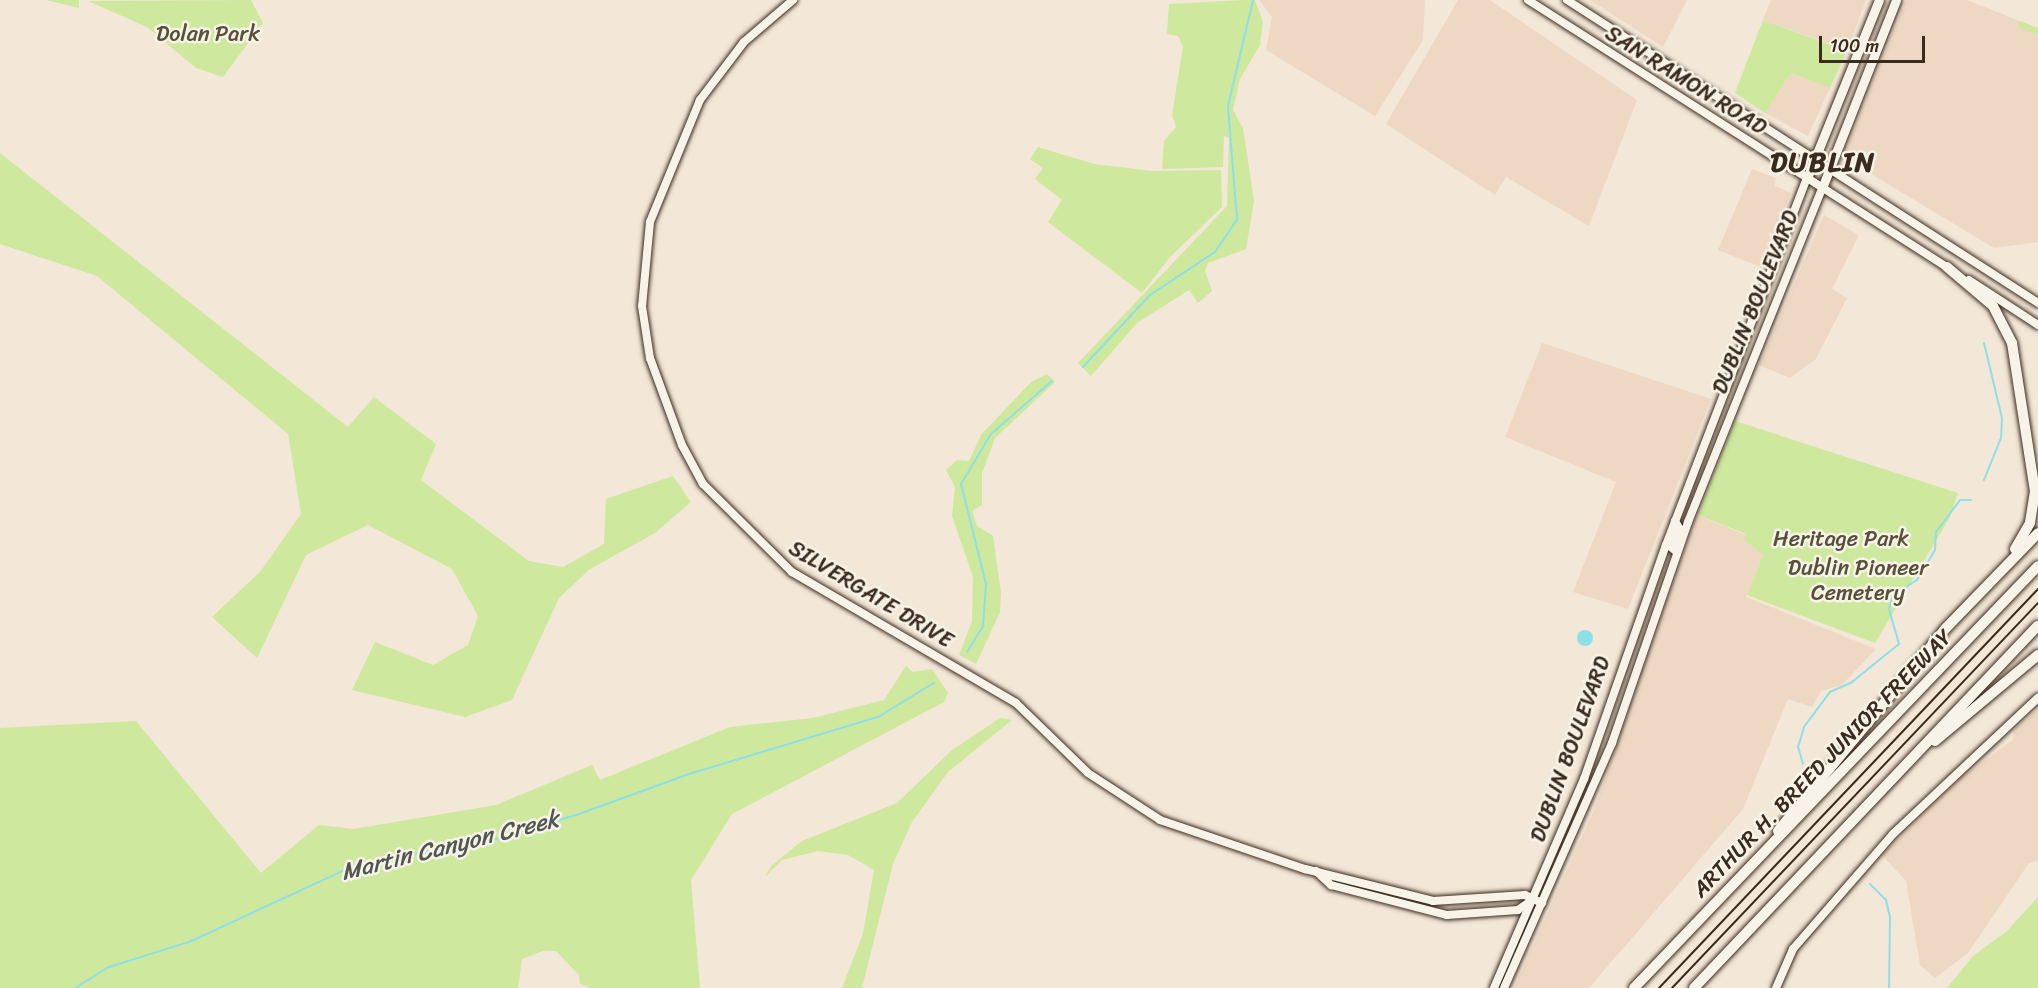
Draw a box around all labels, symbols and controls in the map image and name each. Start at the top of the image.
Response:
street label: SAN RAMON ROAD [1600,19,1772,141]
park label: Dolan Park [156,21,260,47]
scale bar [1822,24,1928,62]
text: 100 m [1830,30,1879,62]
district label: DUBLIN [1771,145,1875,179]
street label: DUBLIN BOULEVARD [1706,205,1804,399]
park label: Heritage Park [1773,526,1909,552]
street label: SILVERGATE DRIVE [783,534,959,654]
park label: Dublin Pioneer Cemetery [1788,554,1928,606]
street label: ARTHUR H. BREED JUNIOR FREEWAY [1687,624,1957,902]
street label: DUBLIN BOULEVARD [1524,651,1616,847]
water label: Martin Canyon Creek [338,805,562,887]

